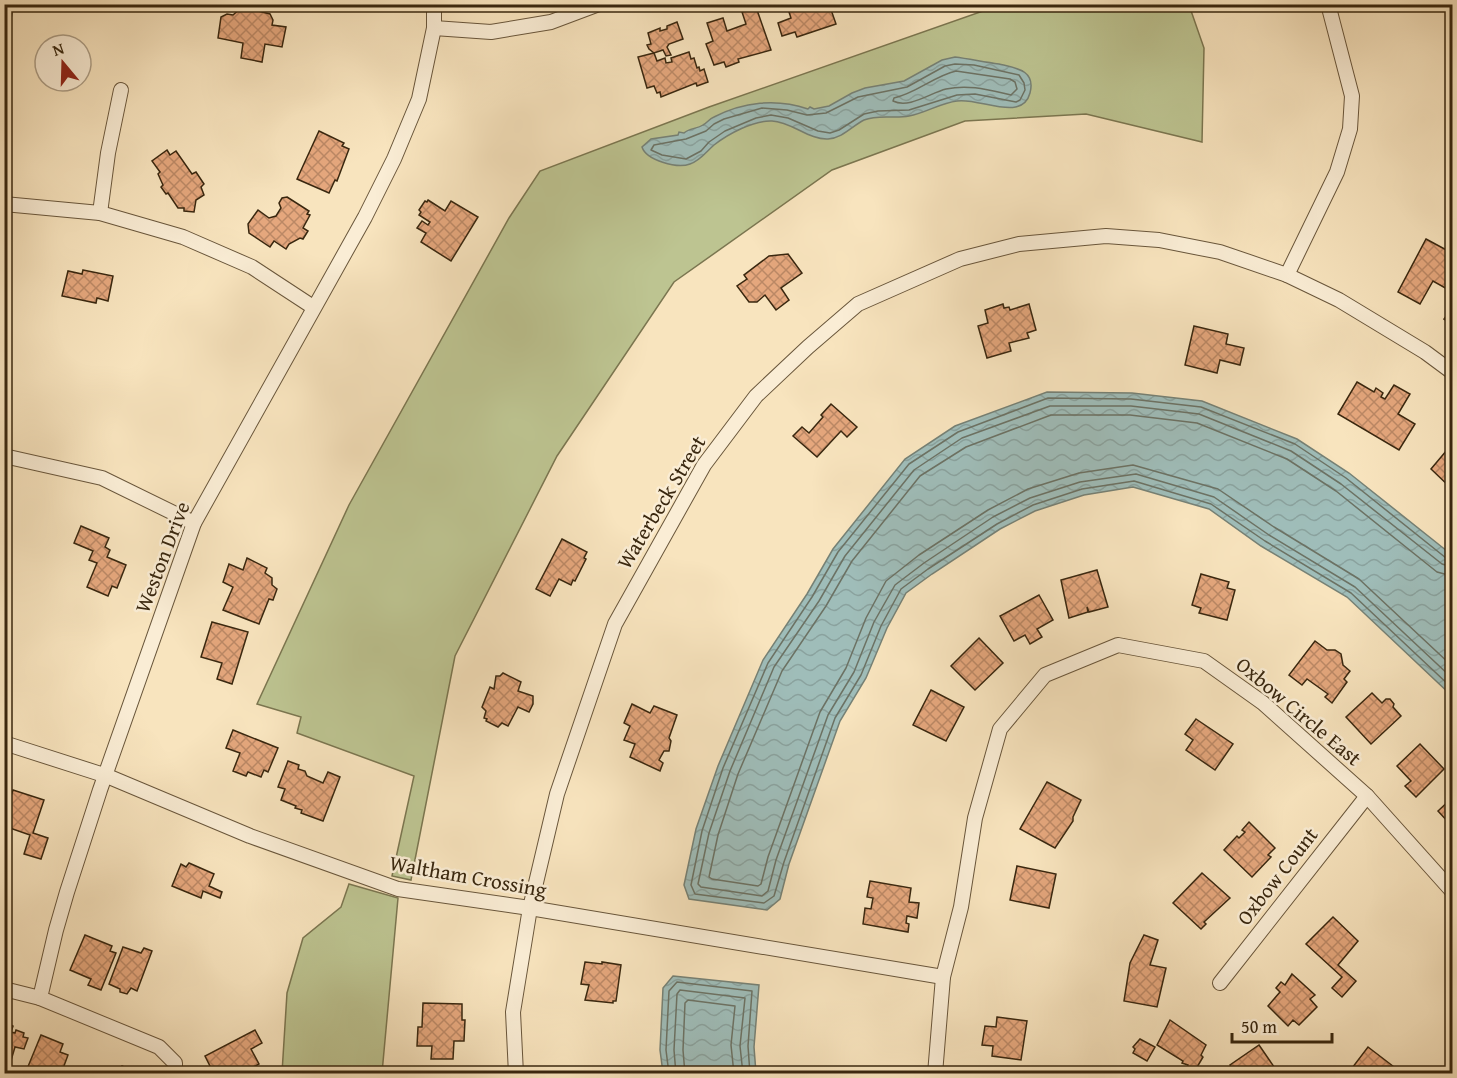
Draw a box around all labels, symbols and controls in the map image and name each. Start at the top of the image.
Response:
north arrow [33,33,93,93]
text: N [49,36,67,62]
street label: Waterbeck Street [609,429,713,575]
street label: Weston Drive [127,497,197,617]
street label: Oxbow Circle East [1229,649,1369,773]
street label: Oxbow Count [1229,820,1326,932]
street label: Waltham Crossing [387,847,550,905]
scale bar [1232,1006,1332,1044]
text: 50 m [1241,1013,1277,1040]

